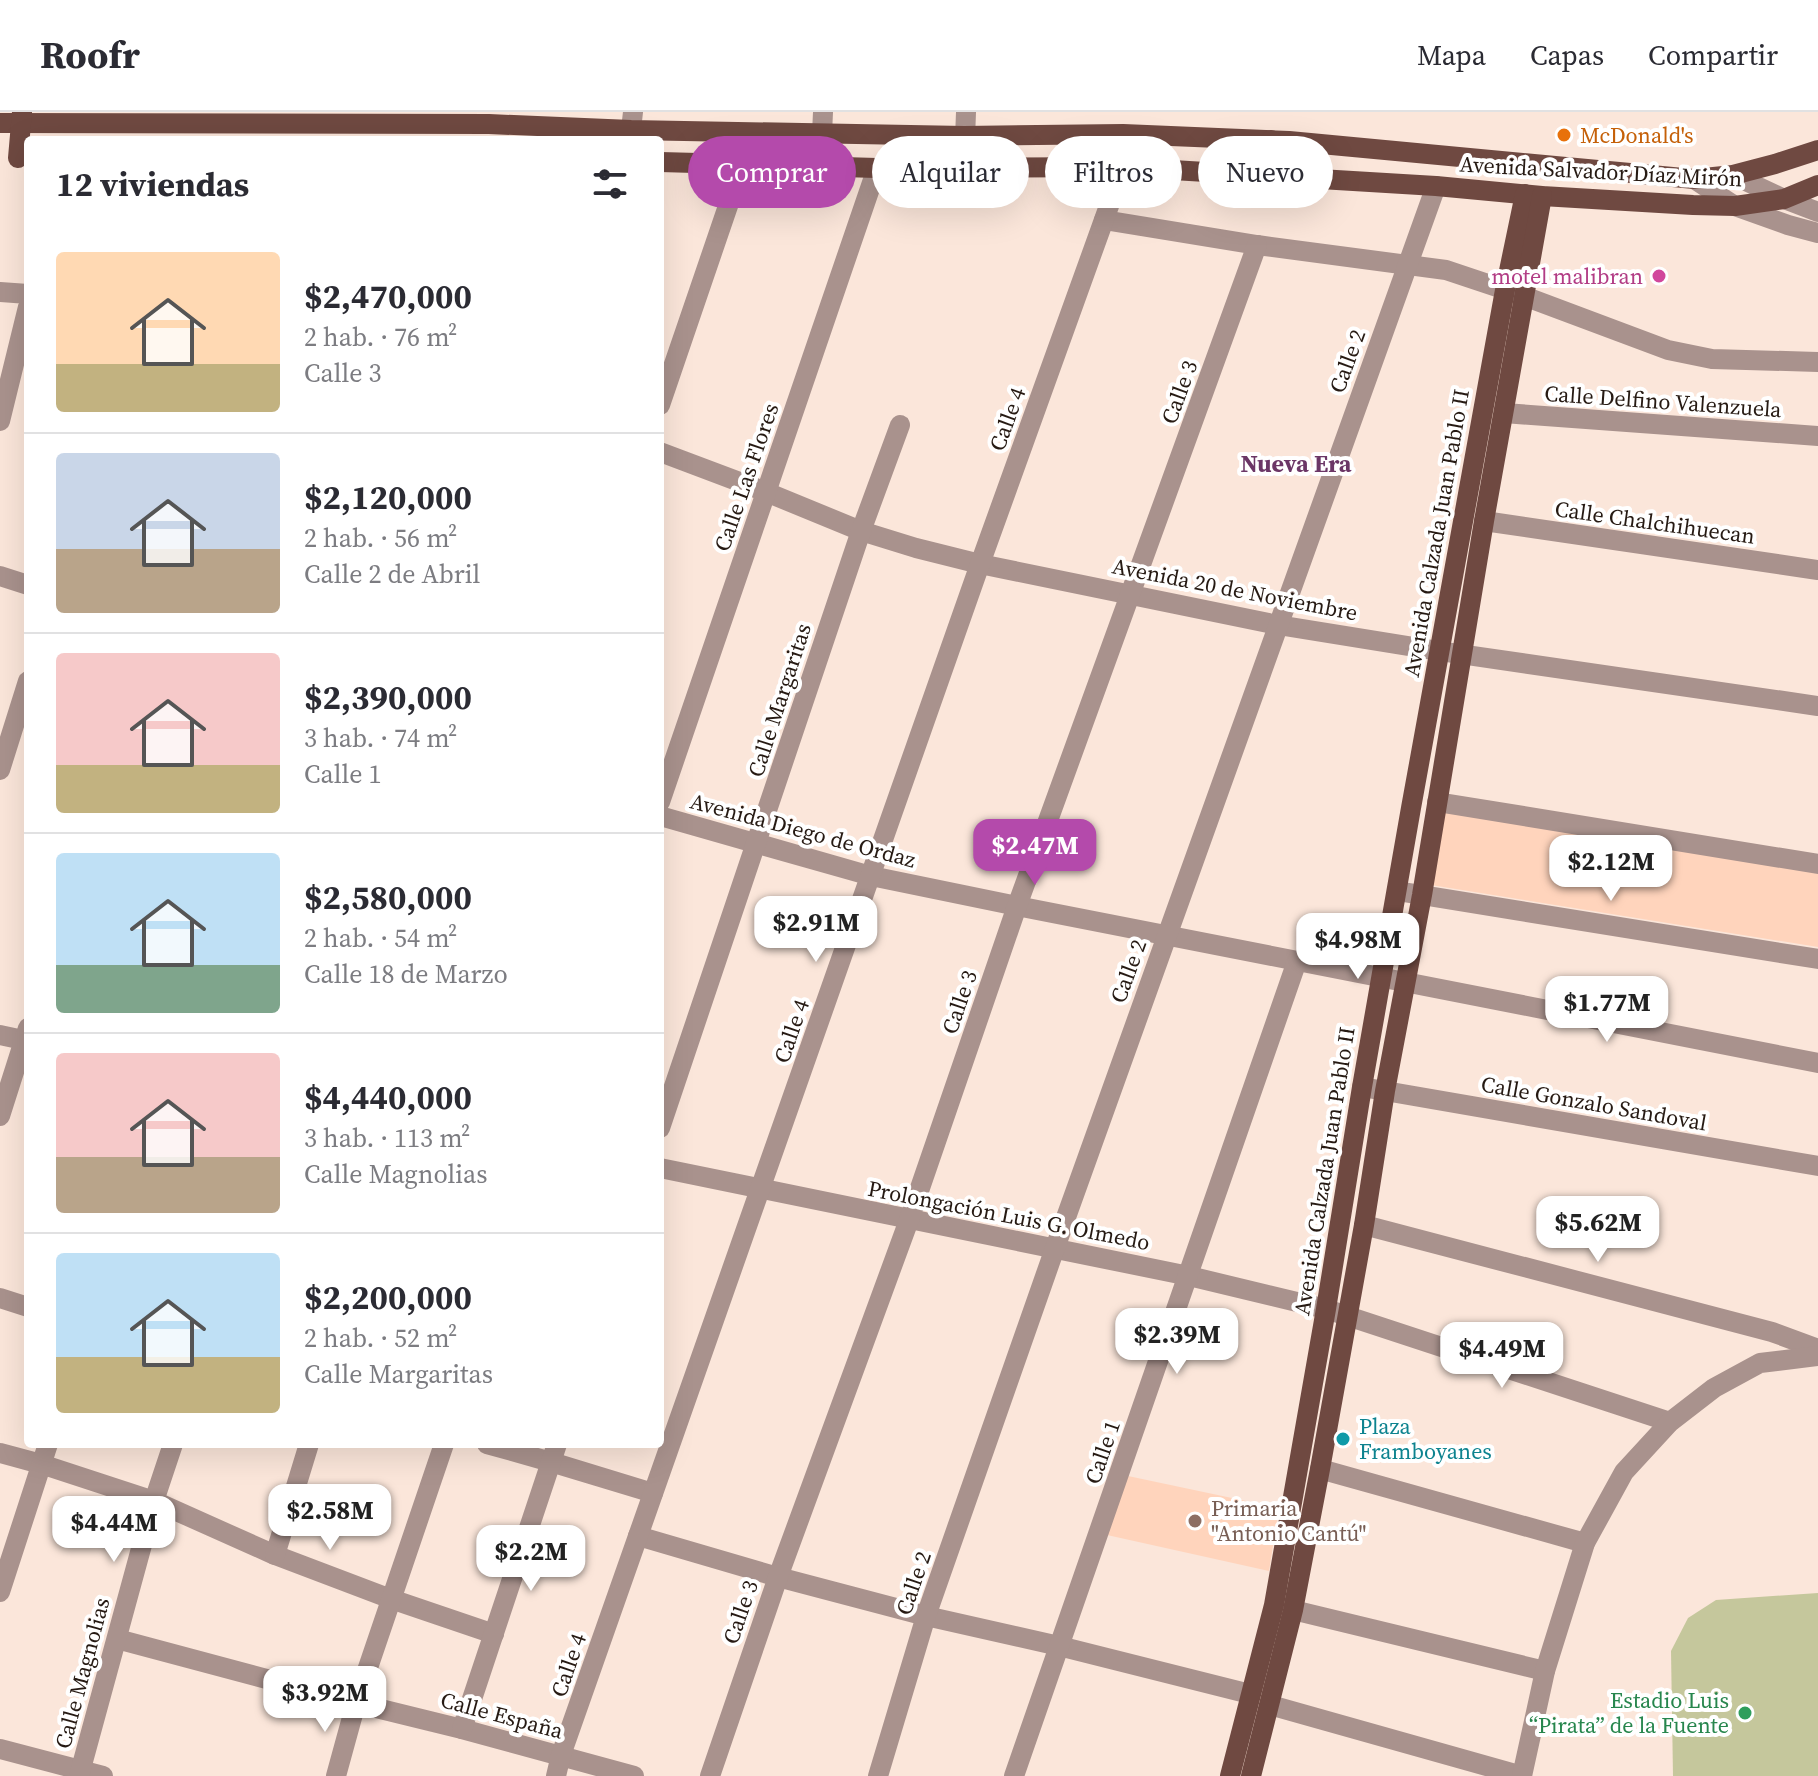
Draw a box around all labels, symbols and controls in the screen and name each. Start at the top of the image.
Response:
text: Roofr [40,29,140,81]
text: Mapa [1417,36,1486,74]
text: Capas [1530,36,1604,74]
text: Compartir [1648,36,1778,74]
place label: McDonald's [1580,120,1694,150]
marker: McDonald's [1555,126,1573,144]
chip: Comprar [688,136,856,208]
chip: Alquilar [872,136,1029,208]
chip: Filtros [1045,136,1182,208]
chip: Nuevo [1198,136,1333,208]
street label: Avenida Salvador Díaz Mirón [1459,149,1743,193]
text: 12 viviendas [56,161,249,207]
icon: filters [588,162,632,206]
place label: motel malibran [1491,261,1643,291]
marker: motel malibran [1650,267,1668,285]
text: $2,470,000 [304,273,472,319]
icon: home [120,284,216,380]
text: 2 hab. · 76 m² [304,319,457,355]
street label: Calle 2 [1322,325,1372,397]
text: Calle 3 [304,355,381,391]
street label: Calle 3 [1154,356,1204,428]
street label: Calle Delfino Valenzuela [1543,378,1783,424]
street label: Calle 4 [982,383,1032,455]
street label: Avenida Calzada Juan Pablo II [1396,387,1476,679]
street label: Calle Las Flores [707,399,785,555]
district label: Nueva Era [1240,447,1352,480]
text: $2,120,000 [304,474,472,520]
icon: home [120,485,216,581]
street label: Calle Chalchihuecan [1553,493,1757,551]
text: 2 hab. · 56 m² [304,520,457,556]
street label: Avenida 20 de Noviembre [1110,550,1360,628]
text: Calle 2 de Abril [304,556,480,592]
street label: Calle Margaritas [740,619,818,781]
text: $2,390,000 [304,674,472,720]
icon: home [120,685,216,781]
text: 3 hab. · 74 m² [304,720,457,756]
text: Calle 1 [304,756,381,792]
street label: Avenida Diego de Ordaz [687,785,919,875]
pin: $2.47M [970,819,1100,887]
text: $2.47M [991,827,1079,863]
pin: $2.12M [1546,835,1676,903]
text: $2.12M [1567,843,1655,879]
text: $2,580,000 [304,874,472,920]
icon: home [120,885,216,981]
pin: $2.91M [751,896,881,964]
text: $2.91M [772,904,860,940]
pin: $4.98M [1293,913,1423,981]
text: 2 hab. · 54 m² [304,920,457,956]
text: $4.98M [1314,921,1402,957]
street label: Calle 2 [1103,935,1153,1007]
text: Calle 18 de Marzo [304,956,508,992]
street label: Calle 3 [934,966,984,1038]
pin: $1.77M [1542,976,1672,1044]
text: $1.77M [1563,984,1651,1020]
street label: Calle 4 [766,995,816,1067]
street label: Avenida Calzada Juan Pablo II [1286,1025,1362,1317]
street label: Calle Gonzalo Sandoval [1479,1068,1709,1138]
text: $4,440,000 [304,1074,472,1120]
icon: home [120,1085,216,1181]
text: 3 hab. · 113 m² [304,1120,470,1156]
text: Calle Magnolias [304,1156,488,1192]
street label: Prolongación Luis G. Olmedo [866,1173,1152,1257]
pin: $5.62M [1533,1196,1663,1264]
text: $5.62M [1554,1204,1642,1240]
text: $2,200,000 [304,1274,472,1320]
icon: home [120,1285,216,1381]
pin: $2.39M [1112,1308,1242,1376]
text: $2.39M [1133,1316,1221,1352]
text: 2 hab. · 52 m² [304,1320,457,1356]
pin: $4.49M [1437,1322,1567,1390]
text: $4.49M [1458,1330,1546,1366]
text: Calle Margaritas [304,1356,493,1392]
place label: Plaza Framboyanes [1359,1411,1492,1466]
street label: Calle 1 [1077,1416,1127,1488]
marker: Plaza Framboyanes [1334,1430,1352,1448]
pin: $2.58M [265,1484,395,1552]
text: $2.58M [286,1492,374,1528]
place label: Primaria "Antonio Cantú" [1211,1493,1366,1548]
pin: $4.44M [49,1496,179,1564]
text: $4.44M [70,1504,158,1540]
marker: Primaria "Antonio Cantú" [1186,1512,1204,1530]
pin: $2.2M [475,1525,587,1593]
text: $2.2M [494,1533,568,1569]
street label: Calle 2 [888,1547,938,1619]
street label: Calle 3 [715,1576,765,1648]
street label: Calle Magnolias [47,1594,117,1752]
street label: Calle 4 [543,1629,593,1701]
pin: $3.92M [260,1666,390,1734]
text: $3.92M [281,1674,369,1710]
street label: Calle España [437,1684,567,1746]
place label: Estadio Luis “Pirata” de la Fuente [1529,1685,1729,1740]
marker: Estadio Luis “Pirata” de la Fuente [1736,1704,1754,1722]

